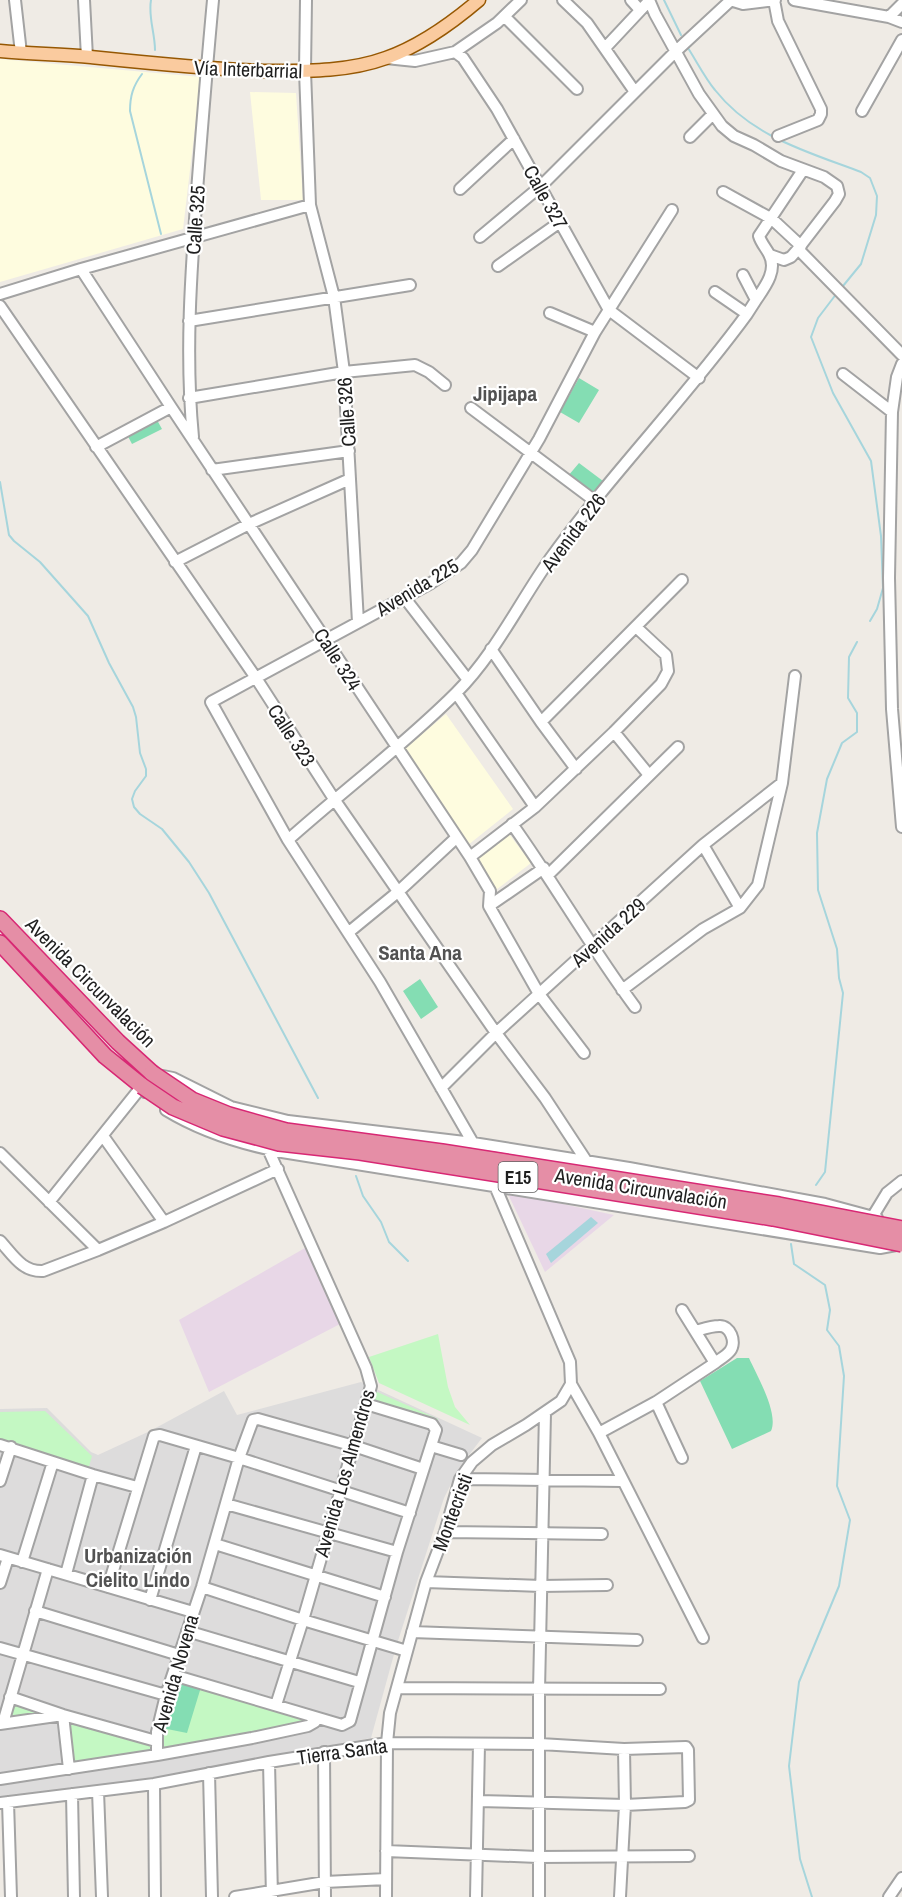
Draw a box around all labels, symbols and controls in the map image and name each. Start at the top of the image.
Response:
street label: Vía Interbarrial [193,54,303,84]
street label: Calle 327 [517,160,575,234]
street label: Calle 325 [179,185,211,255]
street label: Calle 326 [330,377,362,447]
district label: Jipijapa [473,379,537,408]
street label: Avenida 226 [534,487,611,578]
street label: Avenida 225 [370,552,463,623]
street label: Calle 324 [308,623,368,695]
street label: Calle 323 [262,699,322,771]
street label: Avenida 229 [564,891,651,973]
street label: Avenida Circunvalación [19,910,162,1053]
district label: Santa Ana [378,938,462,967]
street label: Avenida Circunvalación [552,1161,729,1215]
road number: E15 [498,1162,538,1192]
street label: Avenida Los Almendros [307,1386,381,1561]
street label: Montecristi [425,1469,479,1555]
district label: Urbanización Cielito Lindo [84,1541,192,1594]
street label: Avenida Novena [145,1611,205,1736]
street label: Tierra Santa [295,1731,389,1771]

